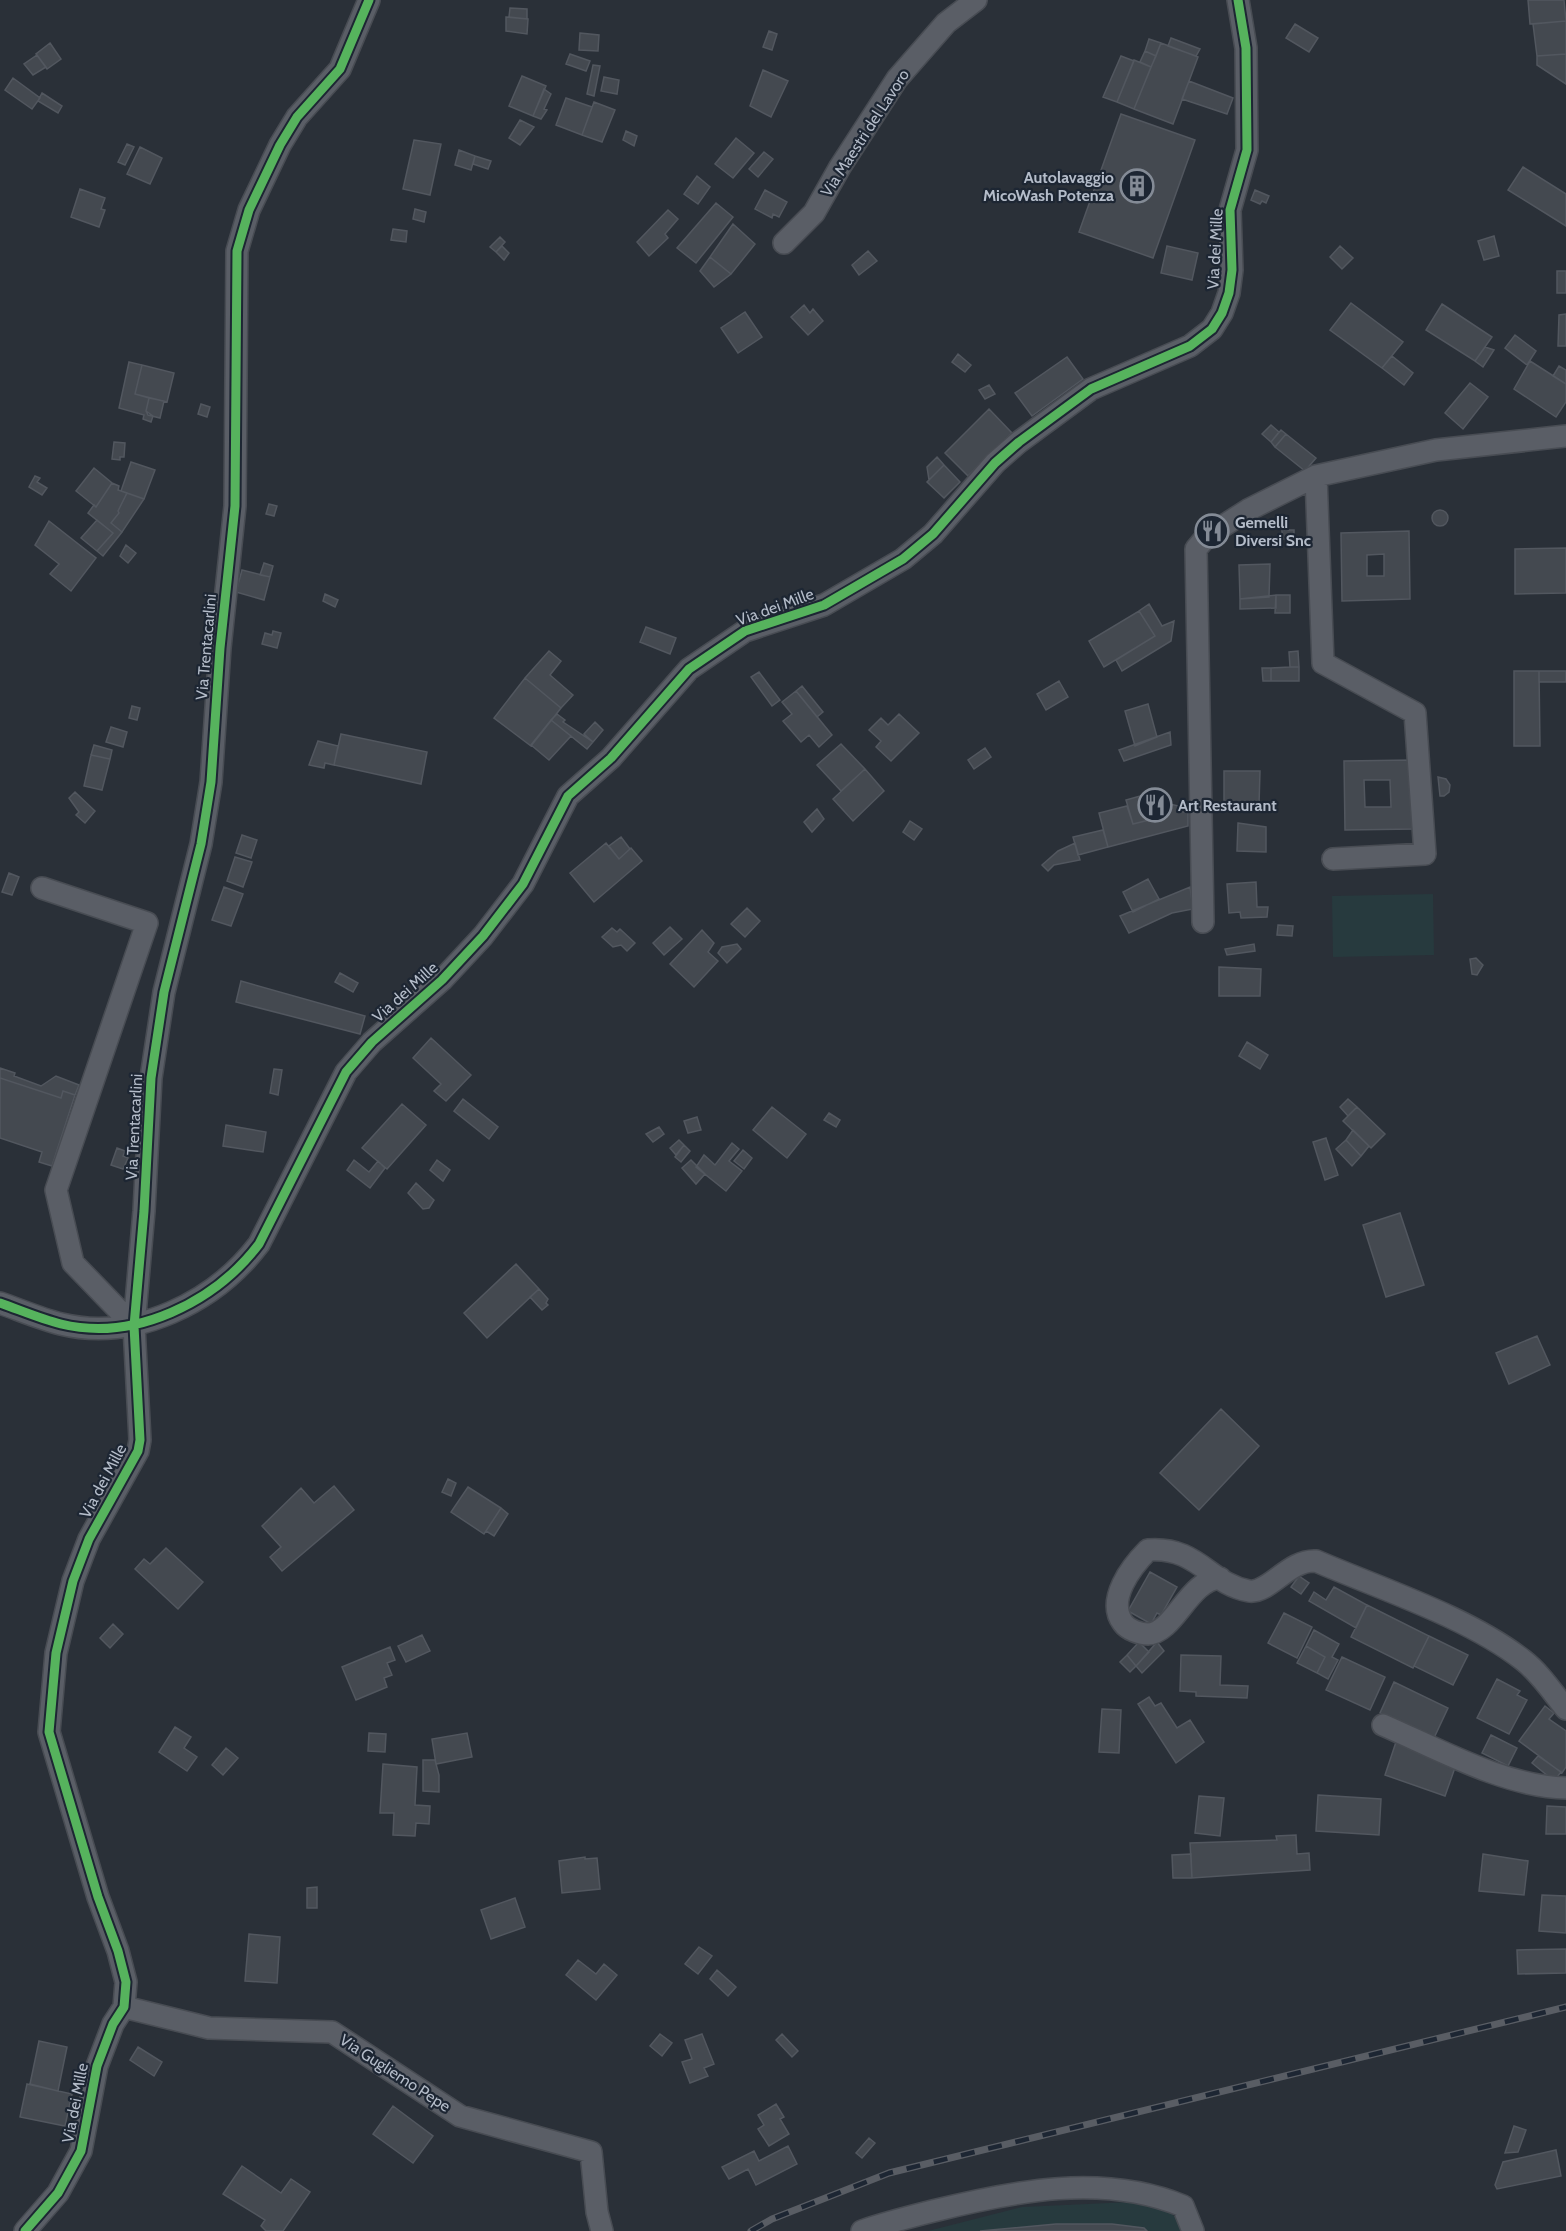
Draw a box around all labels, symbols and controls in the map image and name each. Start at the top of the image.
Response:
street label: Via Maestri del Lavoro [817,66,913,200]
place label: Autolavaggio MicoWash Potenza [983,168,1114,205]
building icon: Autolavaggio MicoWash Potenza [1119,168,1155,204]
street label: Via dei Mille [1203,208,1227,290]
restaurant icon: Gemelli Diversi Snc [1194,513,1230,549]
place label: Gemelli Diversi Snc [1235,513,1311,550]
street label: Via dei Mille [734,584,816,630]
street label: Via Trentacarlini [192,593,220,701]
restaurant icon: Art Restaurant [1137,787,1173,823]
place label: Art Restaurant [1178,796,1277,815]
street label: Via dei Mille [369,958,441,1026]
street label: Via Trentacarlini [122,1073,146,1181]
street label: Via dei Mille [76,1441,130,1521]
street label: Via Gugliemo Pepe [336,2030,454,2116]
street label: Via dei Mille [58,2061,92,2145]

